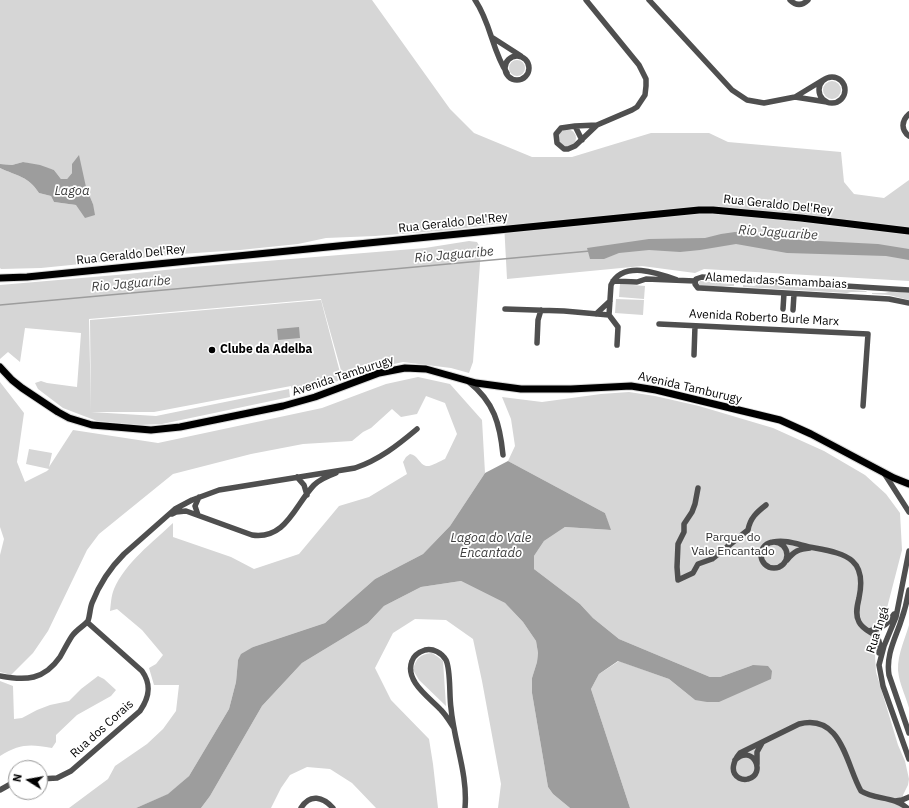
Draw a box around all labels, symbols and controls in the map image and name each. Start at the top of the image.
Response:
water label: Lagoa [54,183,90,199]
street label: Rua Geraldo Del'Rey [723,192,833,218]
street label: Rua Geraldo Del'Rey [398,210,508,236]
water label: Rio Jaguaribe [738,222,818,244]
street label: Rua Geraldo Del'Rey [76,242,186,268]
water label: Rio Jaguaribe [414,244,494,266]
street label: Alameda das Samambaias [705,270,847,292]
water label: Rio Jaguaribe [91,273,171,295]
street label: Avenida Roberto Burle Marx [689,307,839,329]
place label: Clube da Adelba [220,343,312,357]
marker: Clube da Adelba [207,345,217,355]
street label: Avenida Tamburugy [290,353,396,399]
street label: Avenida Tamburugy [637,369,743,407]
water label: Lagoa do Vale Encantado [451,530,531,561]
park label: Parque do Vale Encantado [691,531,775,559]
street label: Rua Ingá [864,605,892,655]
street label: Rua dos Corais [68,697,136,761]
north arrow [8,760,48,800]
text: N [10,773,25,783]

